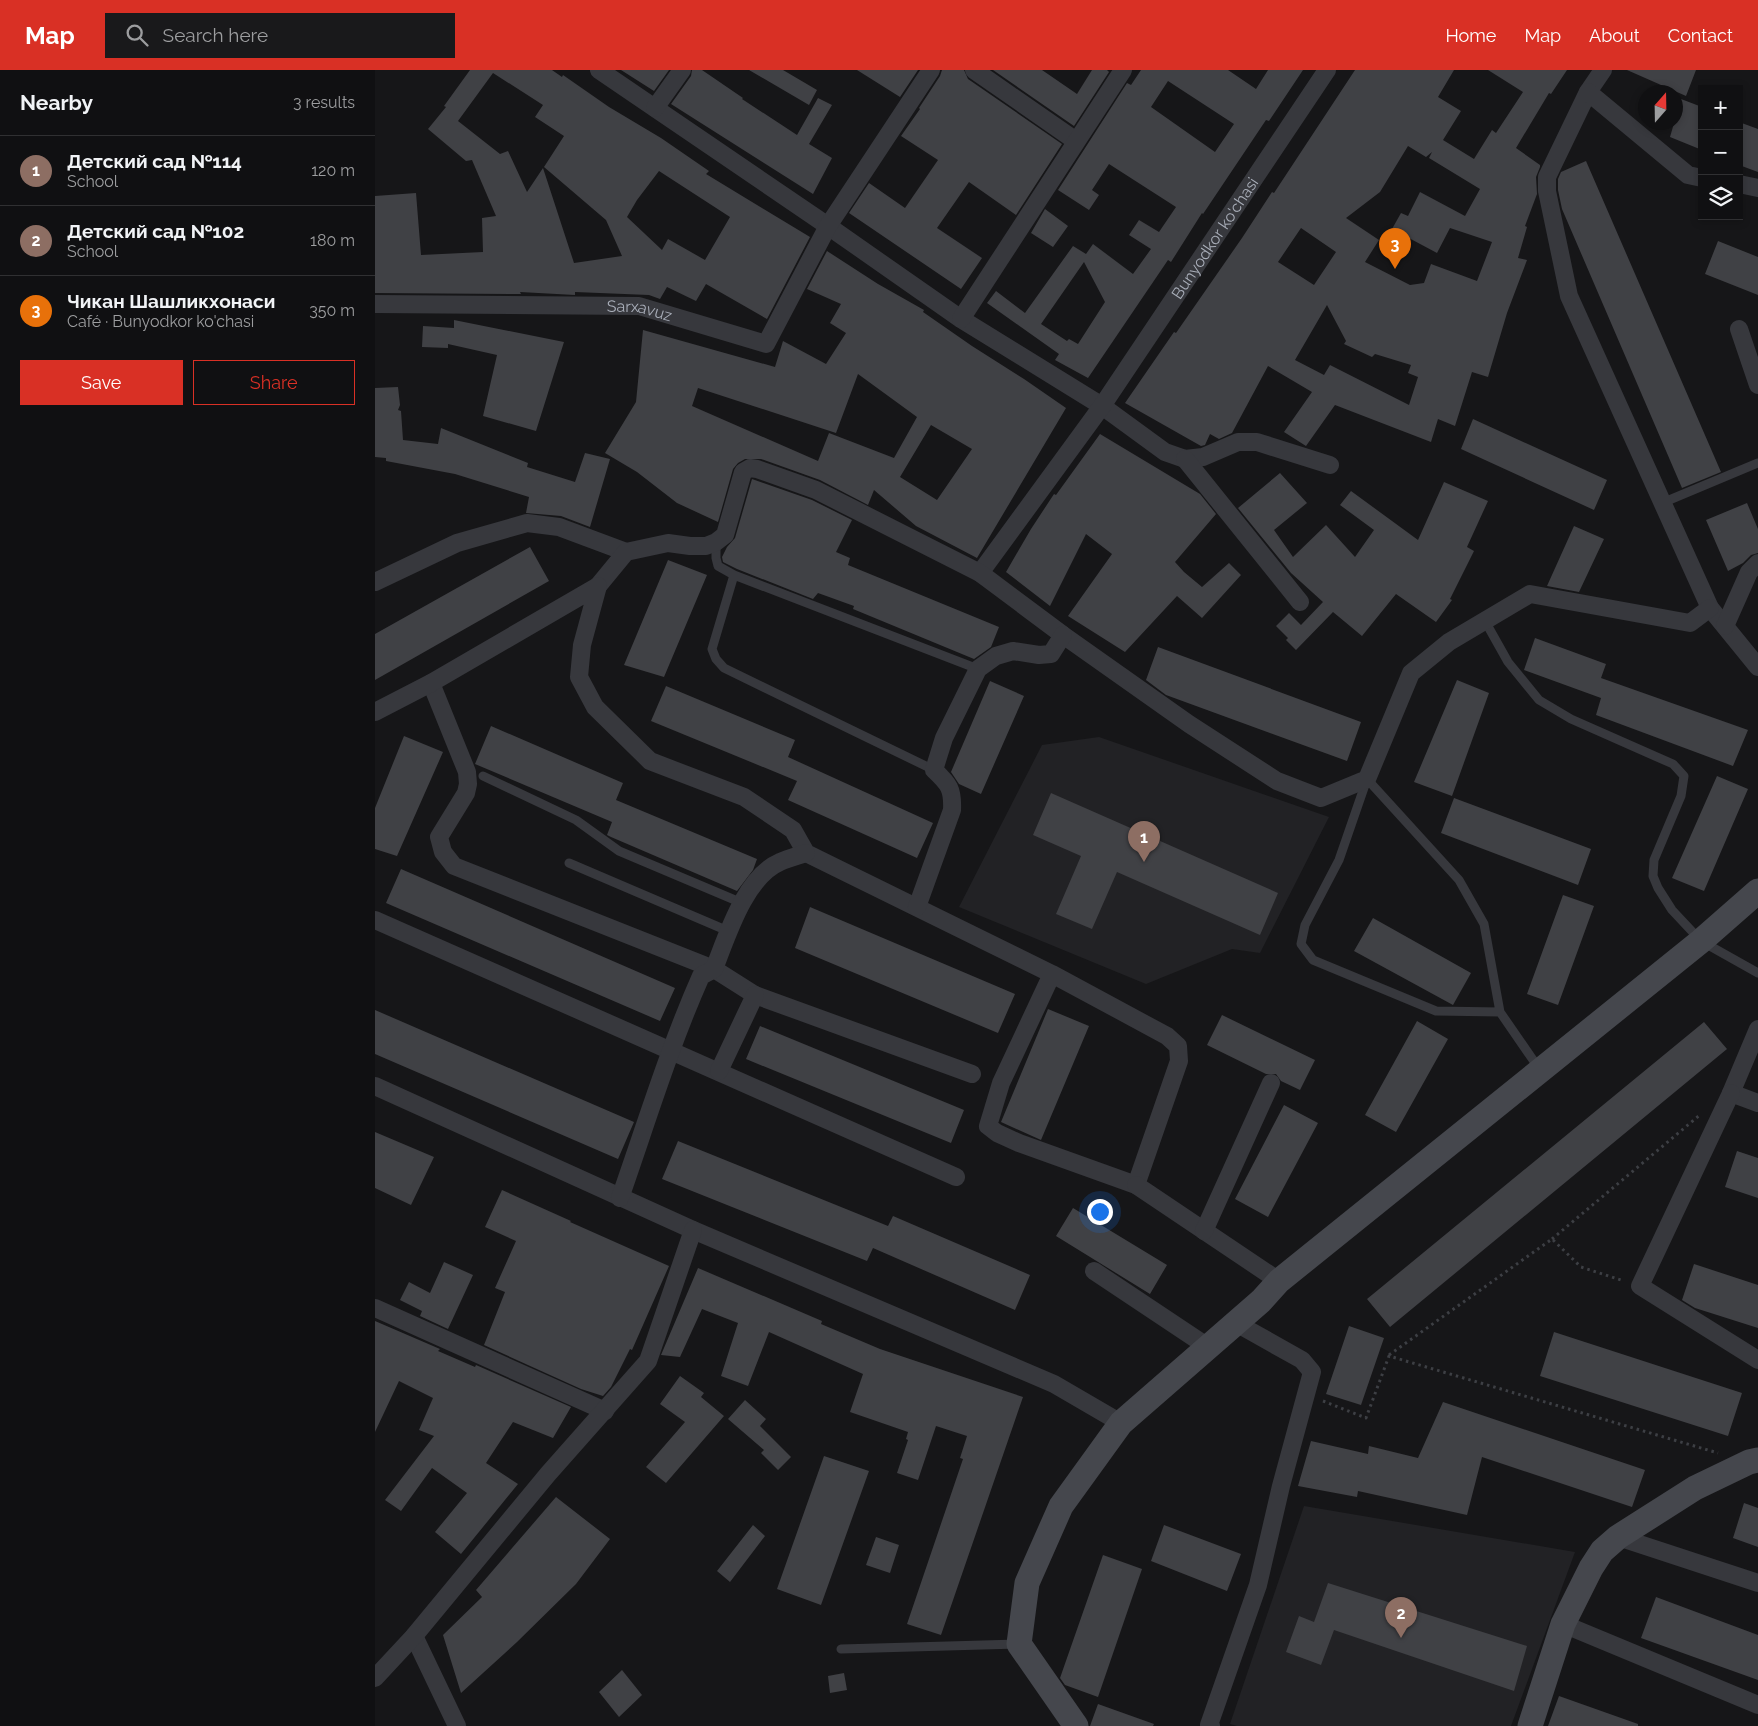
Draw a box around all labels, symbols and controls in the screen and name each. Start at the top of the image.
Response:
search box [105,13,455,58]
text: Map [25,21,75,50]
icon: search [123,21,151,49]
text: Search here [163,24,268,46]
text: Home [1445,25,1496,46]
text: Map [1524,25,1561,46]
text: About [1589,25,1640,46]
text: Contact [1668,25,1733,46]
north arrow [1638,85,1683,130]
map controls [1698,85,1743,220]
button: + [1698,85,1743,130]
text: Nearby [20,90,93,115]
text: 3 results [293,93,355,112]
button: − [1698,130,1743,175]
text: Детский сад №114 [67,150,242,172]
text: 1 [32,161,40,180]
text: 120 m [311,161,355,180]
text: School [67,172,118,191]
street label: Bunyodkor ko'chasi [1167,174,1262,302]
button: layers [1698,175,1743,220]
text: Детский сад №102 [67,220,244,242]
pin: 3 [1379,228,1411,269]
text: 2 [31,231,41,250]
text: 180 m [310,231,355,250]
text: School [67,242,118,261]
text: Чикан Шашликхонаси [67,290,275,312]
street label: Sarxavuz [607,296,675,325]
text: 3 [32,301,40,320]
text: 350 m [309,301,355,320]
text: Café · Bunyodkor ko'chasi [67,312,254,331]
button: Save [20,360,183,405]
button: Share [193,360,355,405]
pin: 1 [1128,821,1160,862]
your location [1087,1199,1113,1225]
pin: 2 [1385,1597,1417,1638]

